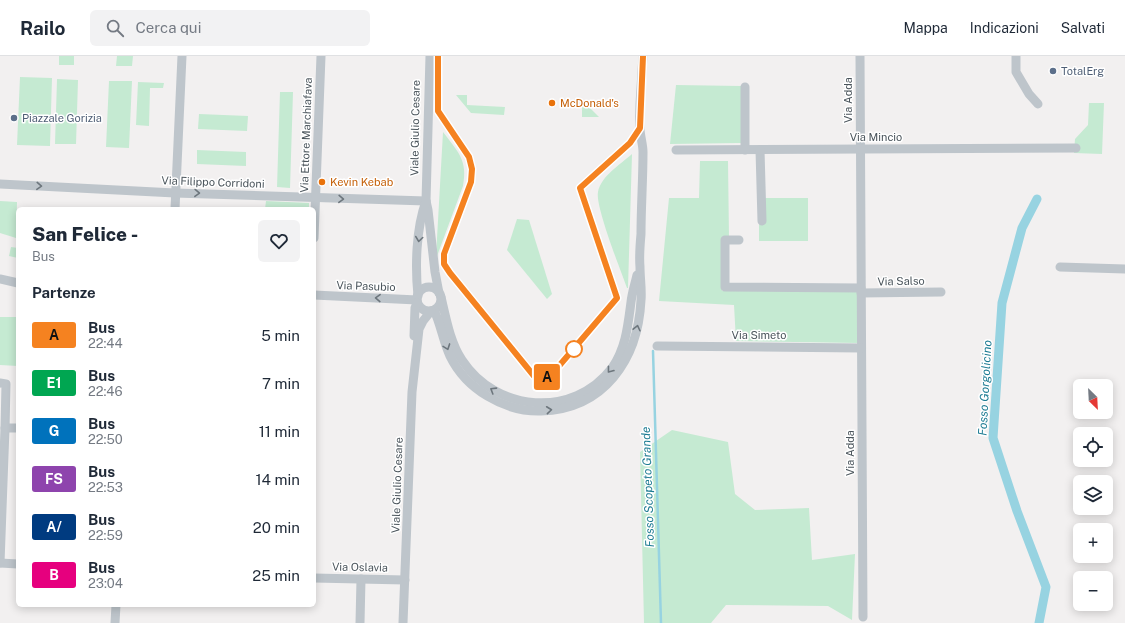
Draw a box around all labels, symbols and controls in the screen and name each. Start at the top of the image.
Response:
search box [90,10,370,46]
text: Railo [20,17,66,39]
icon: search [104,17,126,39]
text: Cerca qui [136,19,201,36]
text: Mappa [903,20,948,36]
text: Indicazioni [970,20,1039,36]
text: Salvati [1061,20,1105,36]
place label: TotalErg [1061,65,1104,77]
marker: TotalErg [1048,66,1058,76]
street label: Via Ettore Marchiafava [298,77,314,193]
street label: Via Adda [842,77,854,123]
street label: Viale Giulio Cesare [408,80,422,176]
place label: McDonald's [560,97,619,109]
marker: McDonald's [547,98,557,108]
place label: Piazzale Gorizia [22,112,102,124]
marker: Piazzale Gorizia [9,113,19,123]
street label: Via Mincio [850,131,902,143]
street label: Via Filippo Corridoni [161,174,265,190]
place label: Kevin Kebab [330,176,394,188]
marker: Kevin Kebab [317,177,327,187]
one-way arrow [36,181,42,190]
one-way arrow [194,189,200,198]
one-way arrow [338,194,344,203]
button: heart [258,220,300,262]
text: San Felice - [32,223,138,245]
one-way arrow [415,236,424,242]
text: Bus [32,249,55,264]
street label: Via Salso [877,275,925,287]
street label: Via Pasubio [336,279,396,293]
text: Partenze [32,284,96,301]
one-way arrow [375,294,381,302]
text: Bus [88,319,115,336]
one-way arrow [633,325,641,331]
text: A [49,327,59,343]
text: 5 min [261,327,300,344]
street label: Via Simeto [732,329,786,341]
text: 22:44 [88,336,123,351]
water label: Fosso Gorgolicino [976,339,995,436]
unlabelled marker [565,340,583,358]
one-way arrow [442,343,450,350]
line badge: A [534,364,560,390]
one-way arrow [607,365,614,372]
text: Bus [88,367,115,384]
text: A [542,369,552,385]
text: E1 [47,375,61,391]
text: 7 min [262,375,300,392]
north arrow [1073,379,1113,419]
map controls [1073,379,1113,611]
text: 22:46 [88,384,123,399]
one-way arrow [490,387,497,394]
one-way arrow [546,406,552,415]
text: Bus [88,415,115,432]
text: G [49,423,59,439]
text: 11 min [259,423,300,440]
water label: Fosso Scopeto Grande [639,426,657,548]
button: locate [1073,427,1113,467]
street label: Via Adda [844,430,856,476]
text: 22:50 [88,432,123,447]
street label: Viale Giulio Cesare [389,437,405,533]
text: Bus [88,463,115,480]
text: FS [45,471,63,487]
text: 14 min [255,471,300,488]
button: layers [1073,475,1113,515]
text: 22:53 [88,480,123,495]
text: Bus [88,511,115,528]
text: A/ [46,519,62,535]
text: 20 min [253,519,300,536]
button: + [1073,523,1113,563]
text: 22:59 [88,528,123,543]
text: Bus [88,559,115,576]
street label: Via Oslavia [332,561,388,573]
text: B [49,567,59,583]
text: 25 min [252,567,300,584]
button: − [1073,571,1113,611]
text: 23:04 [88,576,123,591]

